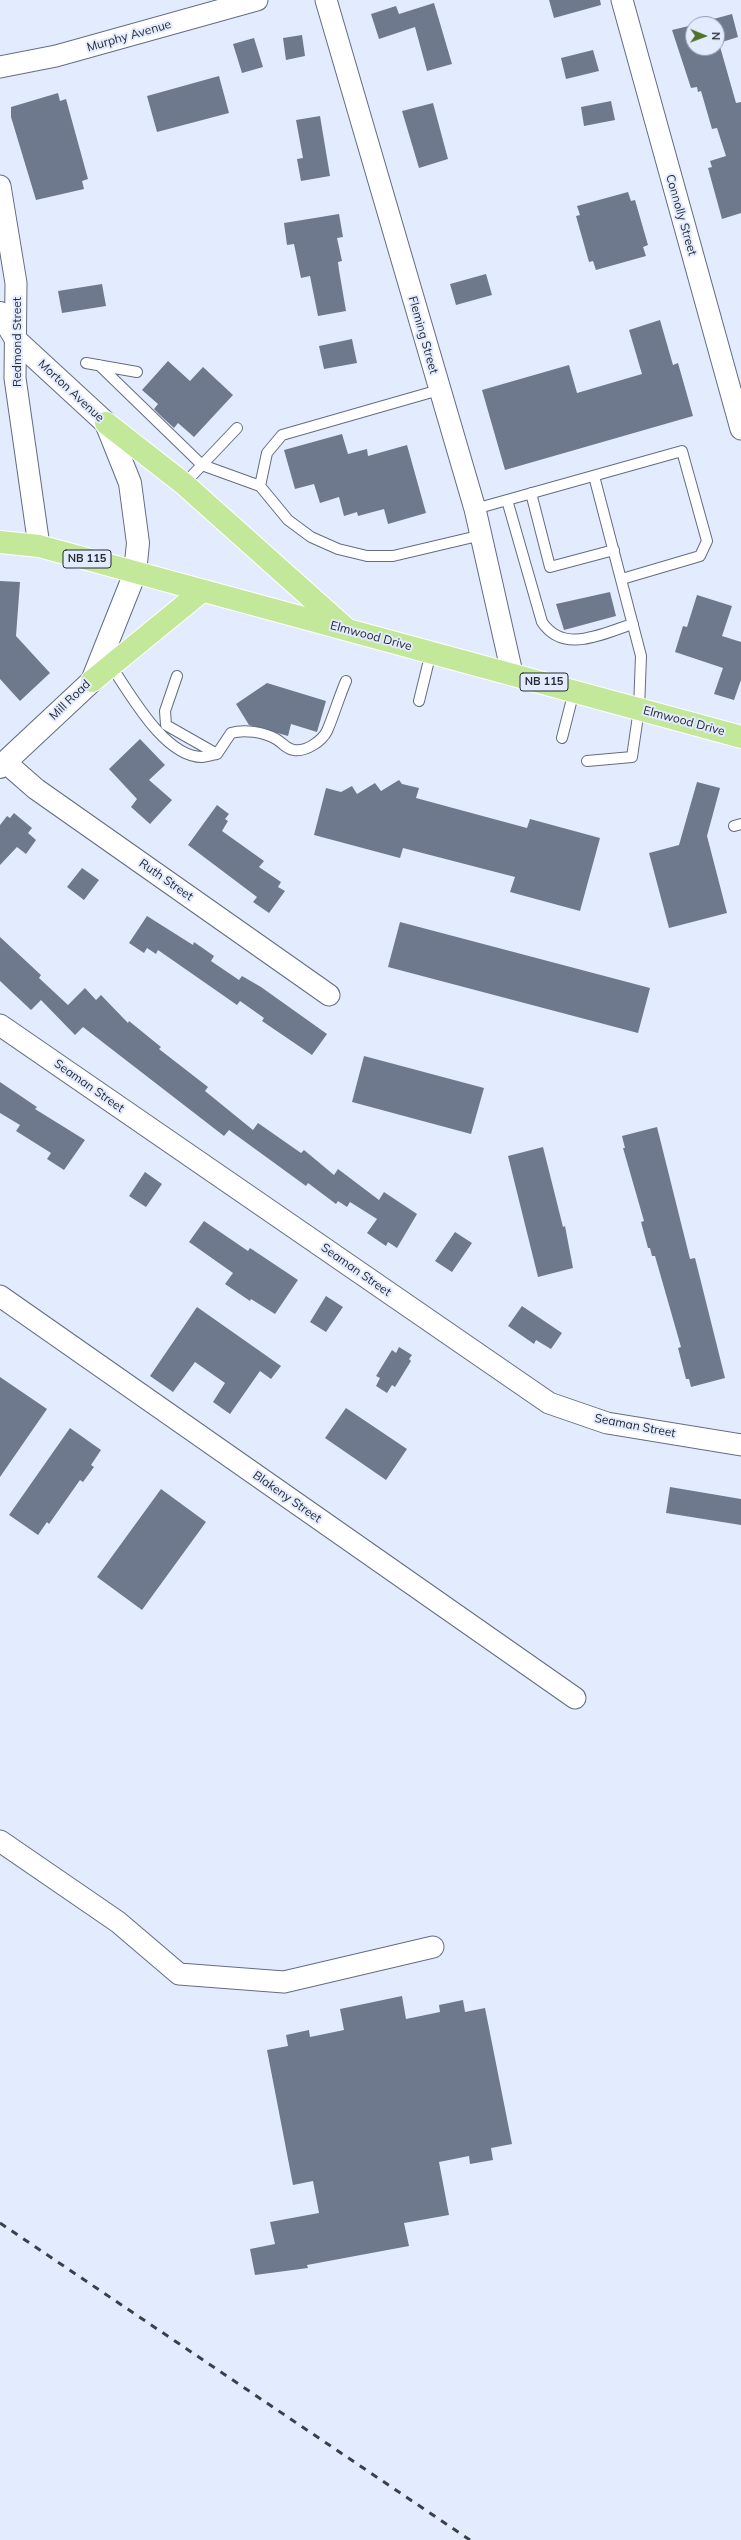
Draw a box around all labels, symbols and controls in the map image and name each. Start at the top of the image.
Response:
north arrow [685,16,725,56]
street label: Murphy Avenue [85,17,173,55]
text: N [709,32,723,40]
street label: Connolly Street [663,173,699,257]
street label: Fleming Street [405,295,441,375]
street label: Redmond Street [10,297,24,387]
street label: Morton Avenue [35,357,107,425]
road number: NB 115 [63,550,111,568]
street label: Elmwood Drive [329,618,413,654]
road number: NB 115 [520,673,568,691]
street label: Mill Road [47,677,93,723]
street label: Elmwood Drive [642,703,726,739]
street label: Ruth Street [136,856,196,904]
street label: Seaman Street [51,1057,127,1115]
street label: Seaman Street [318,1241,394,1299]
street label: Seaman Street [593,1411,677,1441]
street label: Blakeny Street [250,1468,324,1526]

